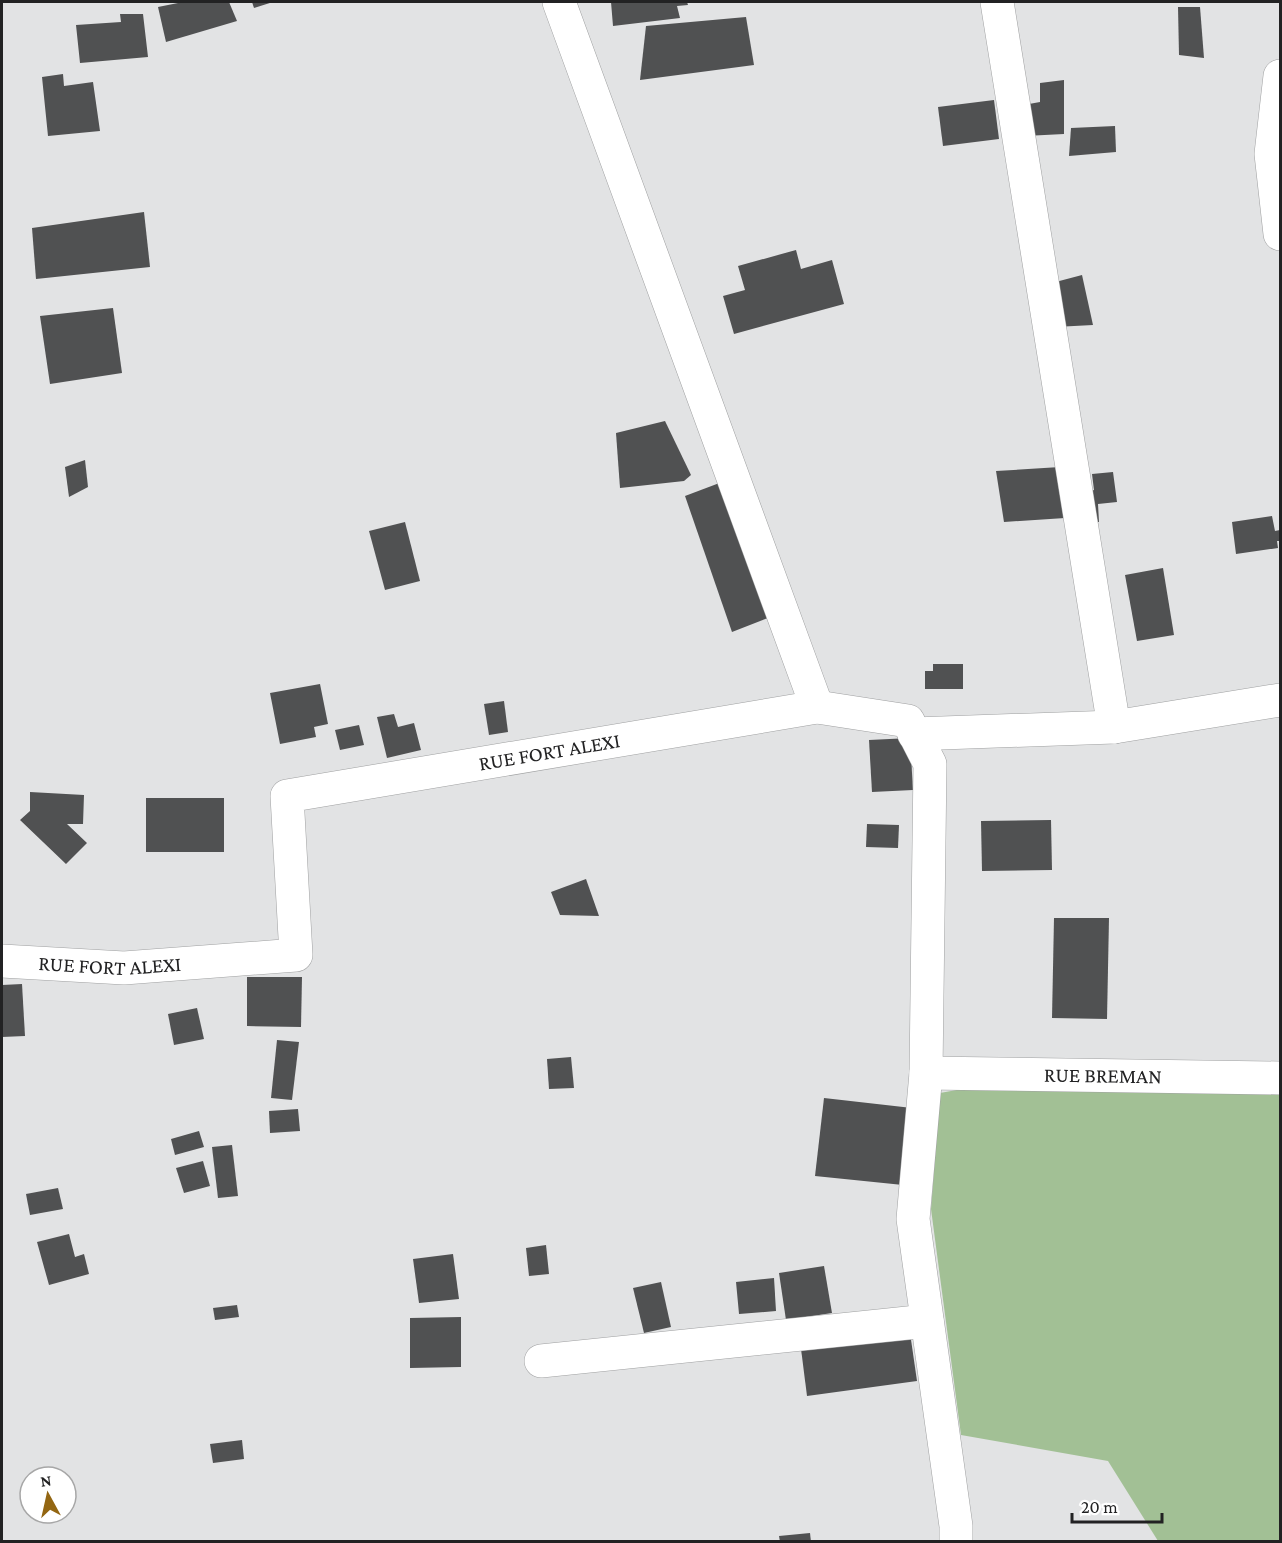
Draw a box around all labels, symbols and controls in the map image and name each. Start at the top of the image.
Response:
street label: RUE FORT ALEXI [477,728,622,776]
street label: RUE FORT ALEXI [38,951,182,980]
street label: RUE BREMAN [1044,1063,1162,1088]
north arrow [18,1465,78,1525]
text: N [39,1471,53,1490]
scale bar [1072,1486,1162,1524]
text: 20 m [1081,1497,1118,1517]

